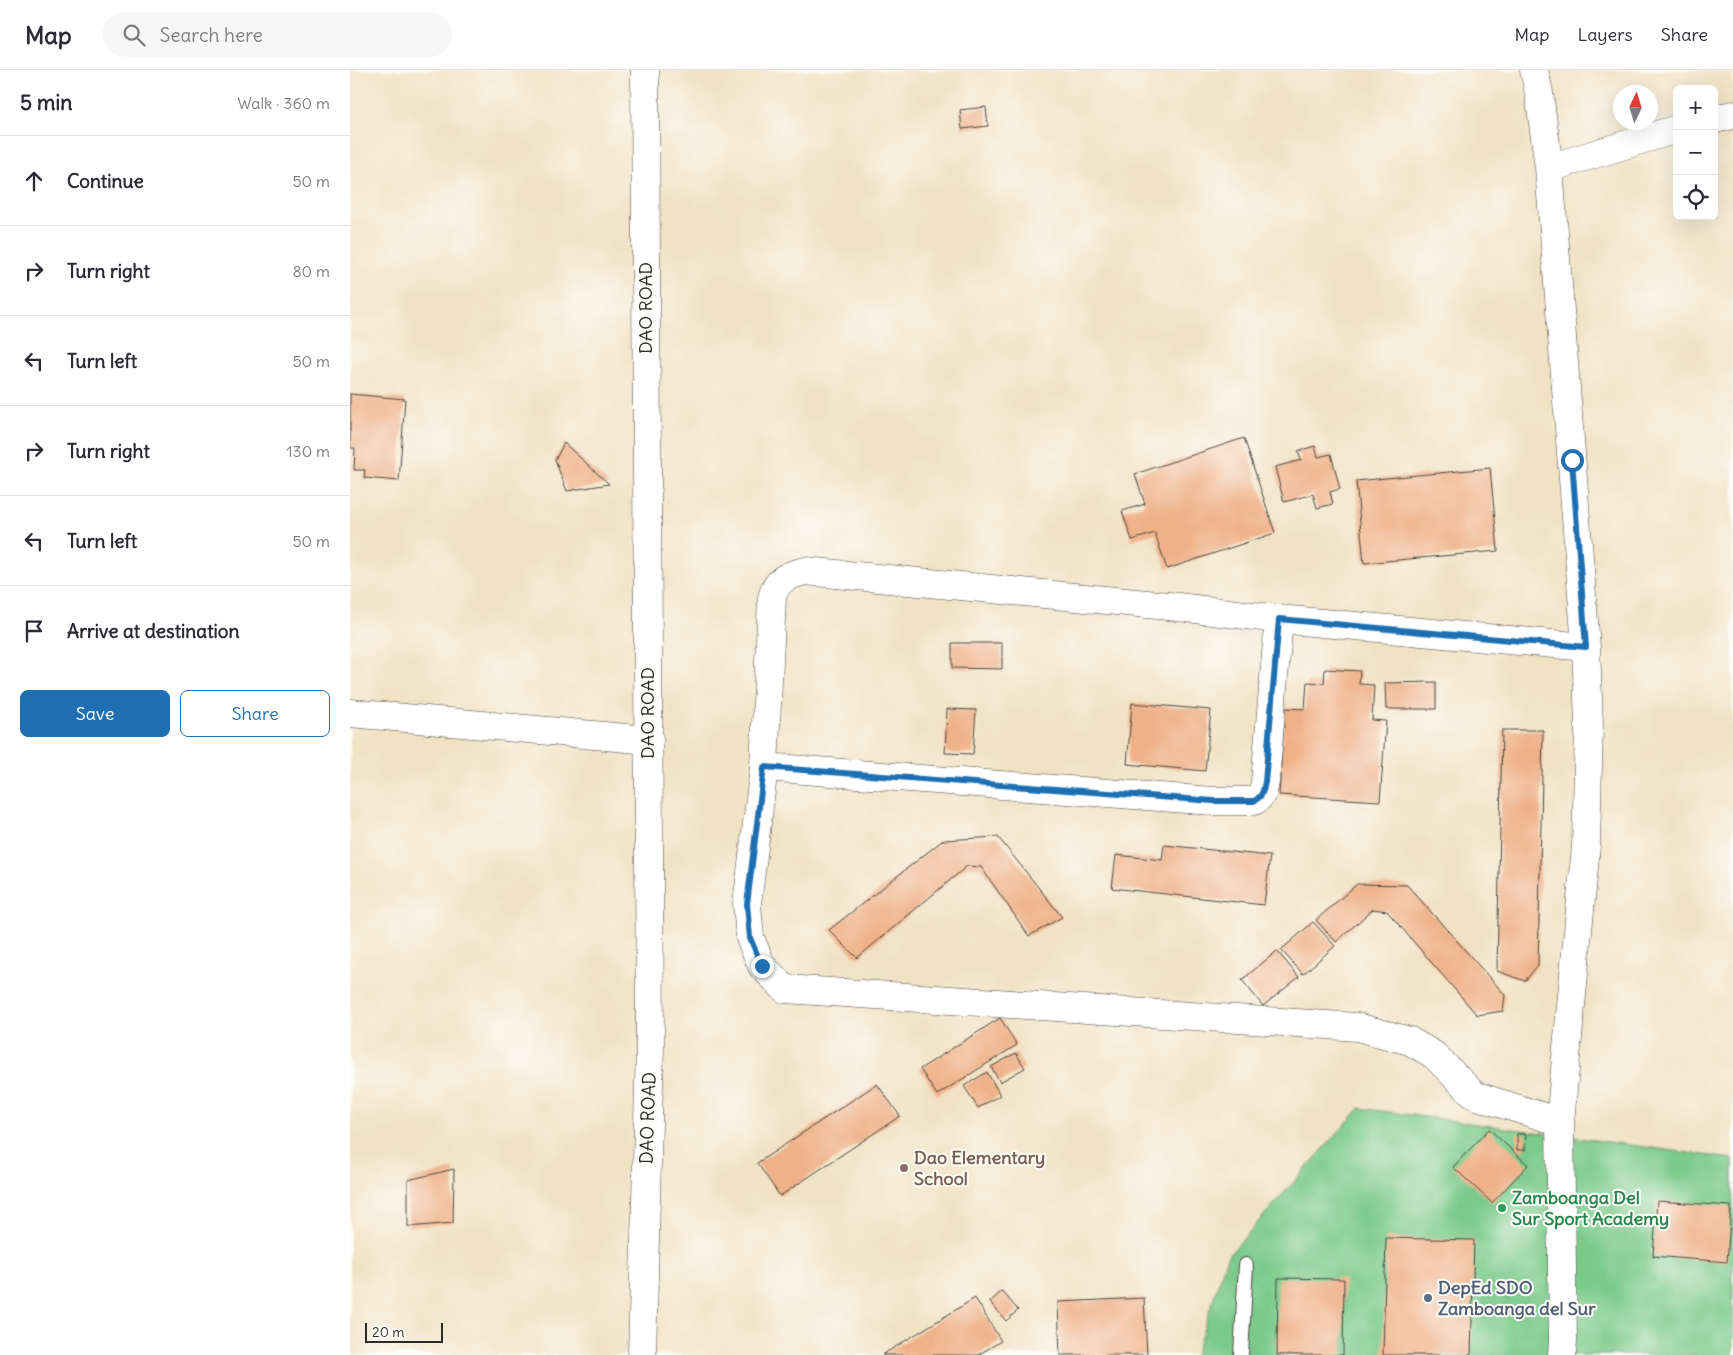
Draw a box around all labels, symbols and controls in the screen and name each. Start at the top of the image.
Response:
search box [102,12,452,57]
text: Map [25,20,72,50]
icon: search [120,21,148,49]
text: Search here [160,23,263,47]
text: Map [1514,23,1549,46]
text: Layers [1577,23,1633,46]
text: Share [1661,23,1708,46]
north arrow [1613,85,1658,130]
map controls [1673,85,1718,220]
button: + [1673,85,1718,130]
text: 5 min [20,89,72,116]
text: Walk · 360 m [237,93,330,113]
button: − [1673,130,1718,175]
icon: ahead [20,167,48,195]
text: Continue [67,169,144,193]
text: 50 m [292,171,330,191]
button: locate [1673,175,1718,220]
icon: right [20,257,48,285]
text: Turn right [67,259,150,283]
text: 80 m [292,261,330,281]
street label: DAO ROAD [634,262,657,354]
icon: left [20,347,48,375]
text: Turn left [67,349,137,373]
text: 50 m [292,351,330,371]
icon: right [20,437,48,465]
text: Turn right [67,439,150,463]
text: 130 m [286,441,330,461]
route start [1561,449,1584,472]
icon: left [20,527,48,555]
text: Turn left [67,529,137,553]
text: 50 m [292,531,330,551]
icon: arrive [20,617,48,645]
text: Arrive at destination [67,619,240,643]
street label: DAO ROAD [636,667,659,759]
button: Save [20,690,170,737]
button: Share [180,690,330,737]
route end [751,955,774,978]
street label: DAO ROAD [634,1072,661,1164]
place label: Dao Elementary School [914,1146,1045,1190]
marker: Dao Elementary School [898,1162,910,1174]
place label: Zamboanga Del Sur Sport Academy [1512,1186,1669,1230]
marker: Zamboanga Del Sur Sport Academy [1496,1202,1508,1214]
place label: DepEd SDO Zamboanga del Sur [1438,1276,1596,1320]
marker: DepEd SDO Zamboanga del Sur [1422,1292,1434,1304]
scale bar [365,1320,442,1343]
text: 20 m [372,1323,405,1341]

